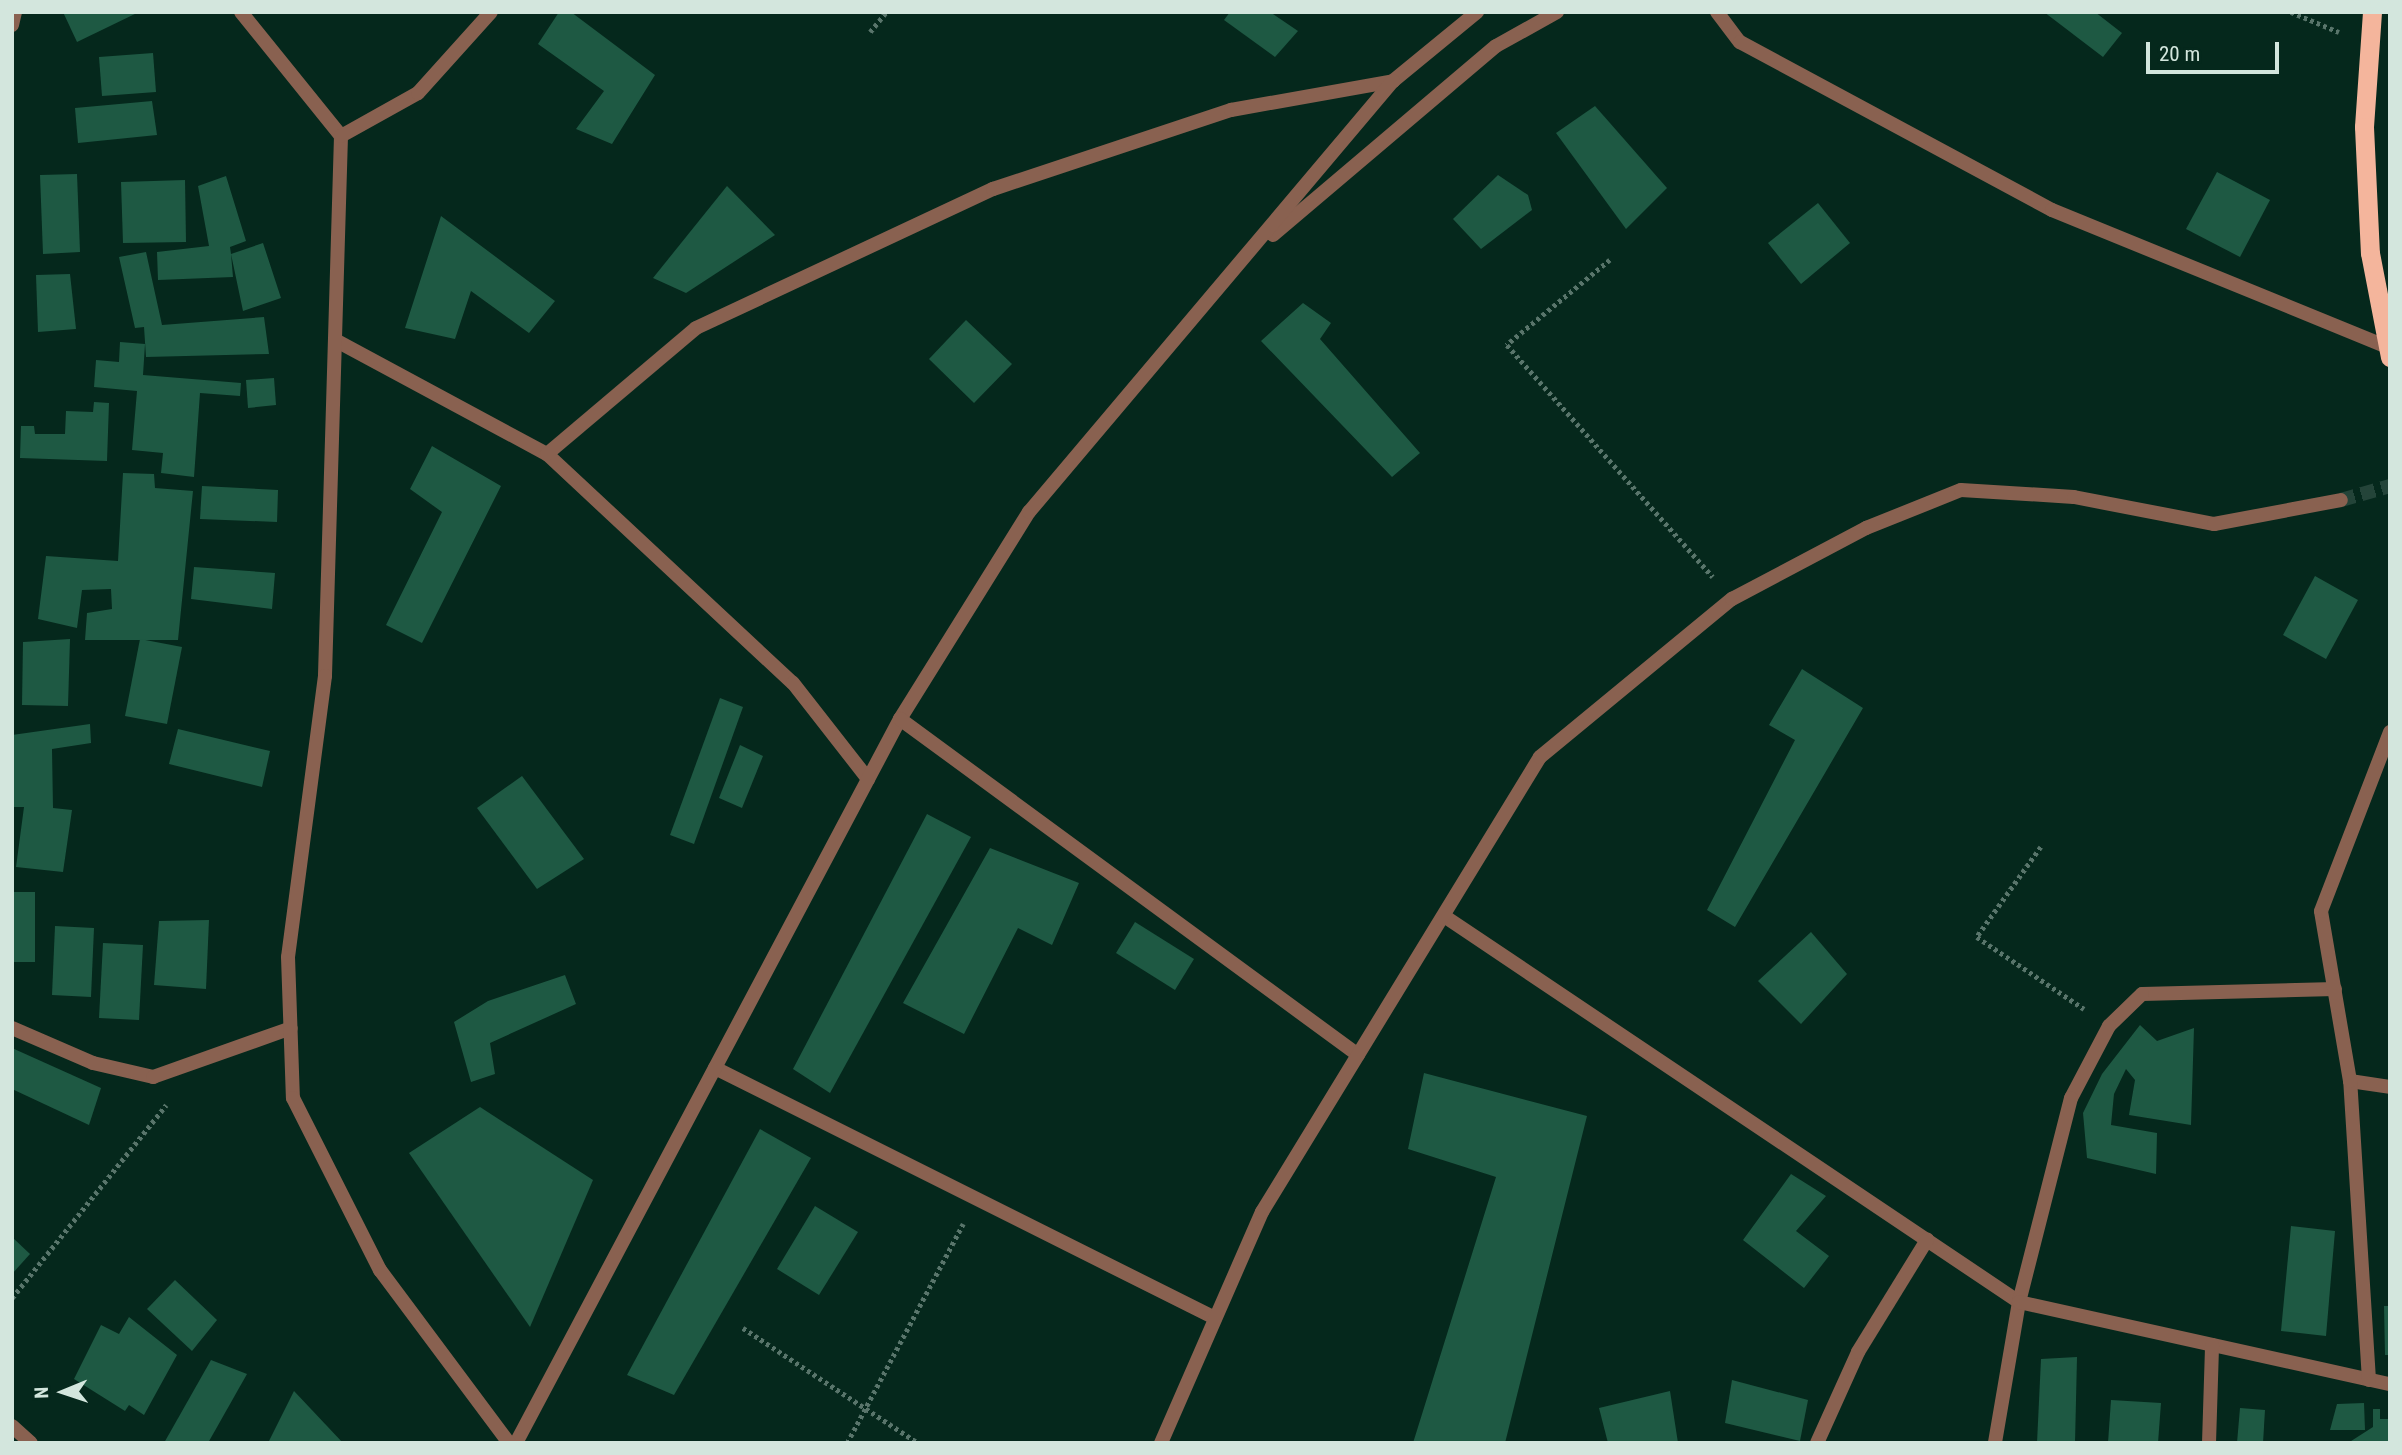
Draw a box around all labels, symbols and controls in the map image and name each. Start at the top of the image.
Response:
scale bar [2150,28,2283,72]
text: 20 m [2159,42,2200,66]
north arrow [28,1357,98,1427]
text: N [30,1387,53,1399]

